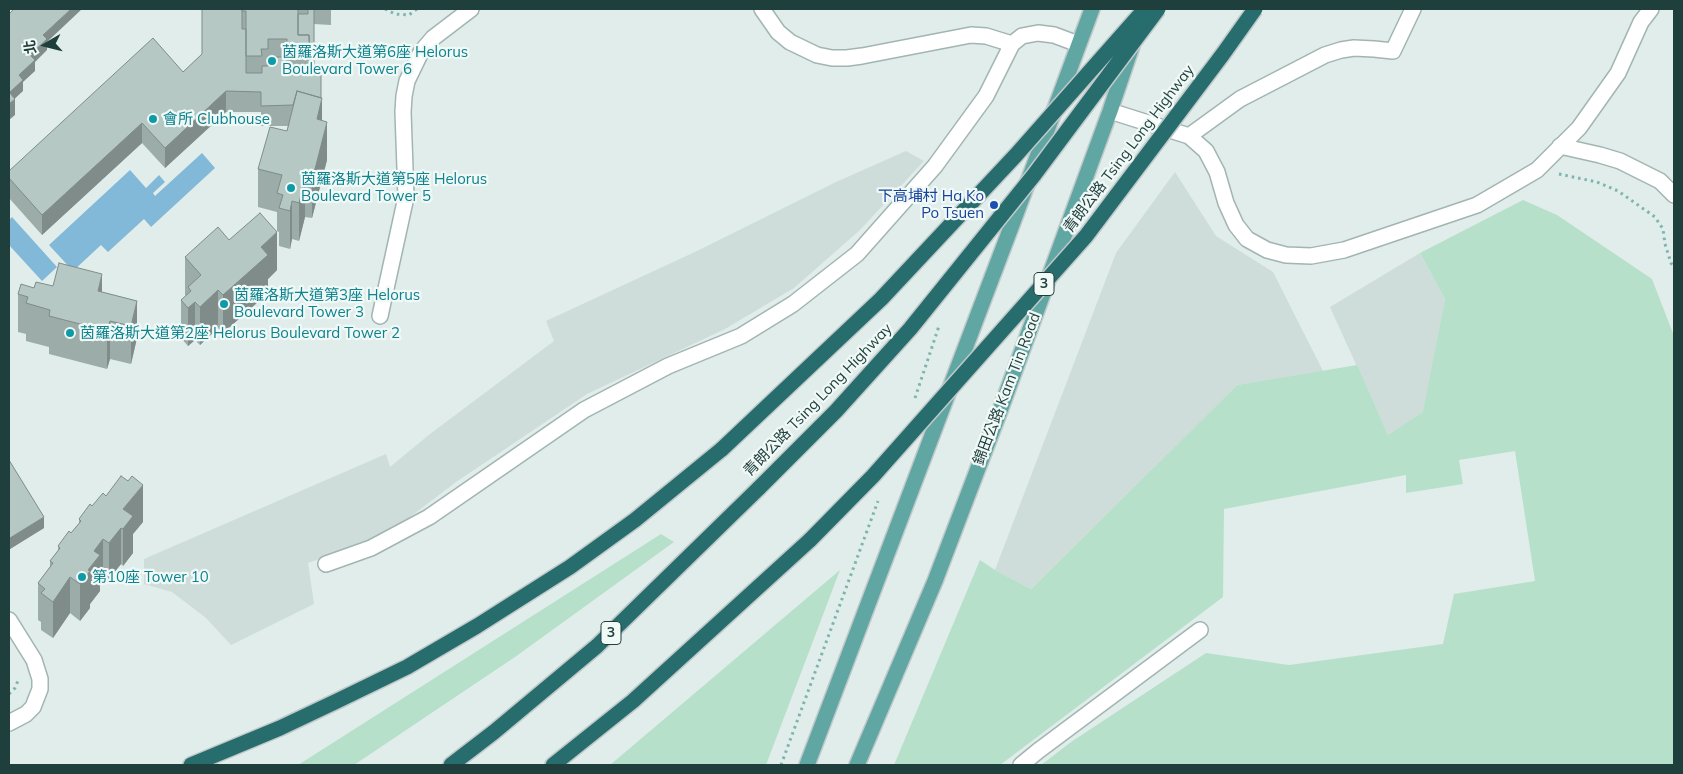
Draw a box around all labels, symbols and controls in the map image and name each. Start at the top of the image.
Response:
north arrow [20,20,70,70]
text: 北 [20,39,40,55]
place label: 茵羅洛斯大道第6座 Helorus Boulevard Tower 6 [282,43,468,78]
marker: 茵羅洛斯大道第6座 Helorus Boulevard Tower 6 [266,55,278,67]
street label: 青朗公路 Tsing Long Highway [1060,61,1198,237]
place label: 會所 Clubhouse [163,110,270,128]
marker: 會所 Clubhouse [147,113,159,125]
place label: 茵羅洛斯大道第5座 Helorus Boulevard Tower 5 [301,170,487,205]
marker: 茵羅洛斯大道第5座 Helorus Boulevard Tower 5 [285,182,297,194]
place label: 下高埔村 Ha Ko Po Tsuen [878,187,984,222]
marker: 下高埔村 Ha Ko Po Tsuen [988,199,1000,211]
road number: 3 [1034,272,1054,296]
place label: 茵羅洛斯大道第3座 Helorus Boulevard Tower 3 [234,286,420,321]
marker: 茵羅洛斯大道第3座 Helorus Boulevard Tower 3 [218,298,230,310]
street label: 錦田公路 Kam Tin Road [970,310,1044,468]
street label: 青朗公路 Tsing Long Highway [740,320,896,480]
place label: 茵羅洛斯大道第2座 Helorus Boulevard Tower 2 [80,324,400,342]
marker: 茵羅洛斯大道第2座 Helorus Boulevard Tower 2 [64,327,76,339]
place label: 第10座 Tower 10 [92,568,209,586]
marker: 第10座 Tower 10 [76,571,88,583]
road number: 3 [601,622,621,644]

